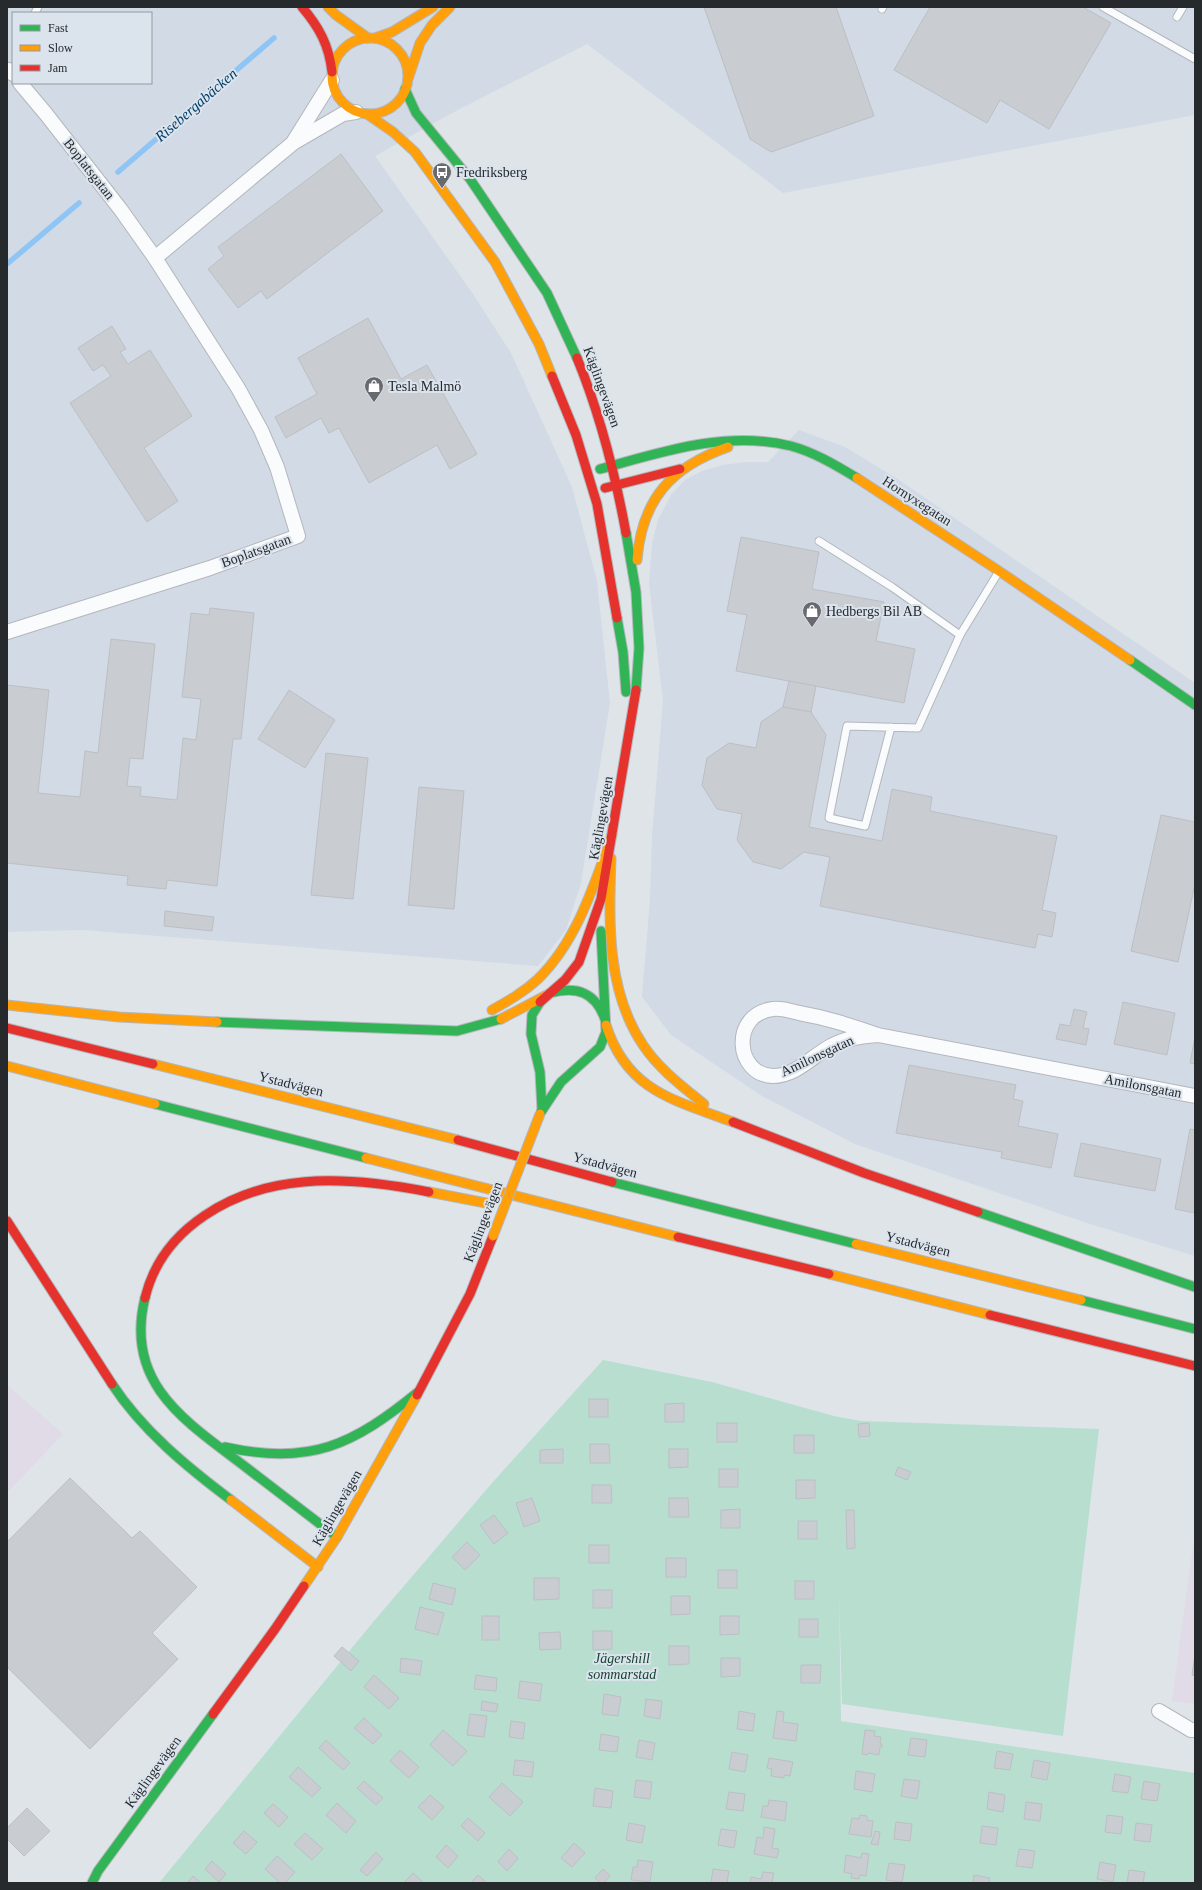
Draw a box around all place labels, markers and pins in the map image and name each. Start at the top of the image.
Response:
bus stop icon: Fredriksberg [431,161,453,189]
place label: Fredriksberg [456,165,527,180]
shop icon: Tesla Malmö [363,375,385,403]
place label: Tesla Malmö [388,379,461,394]
shop icon: Hedbergs Bil AB [801,600,823,628]
place label: Hedbergs Bil AB [826,604,922,619]

